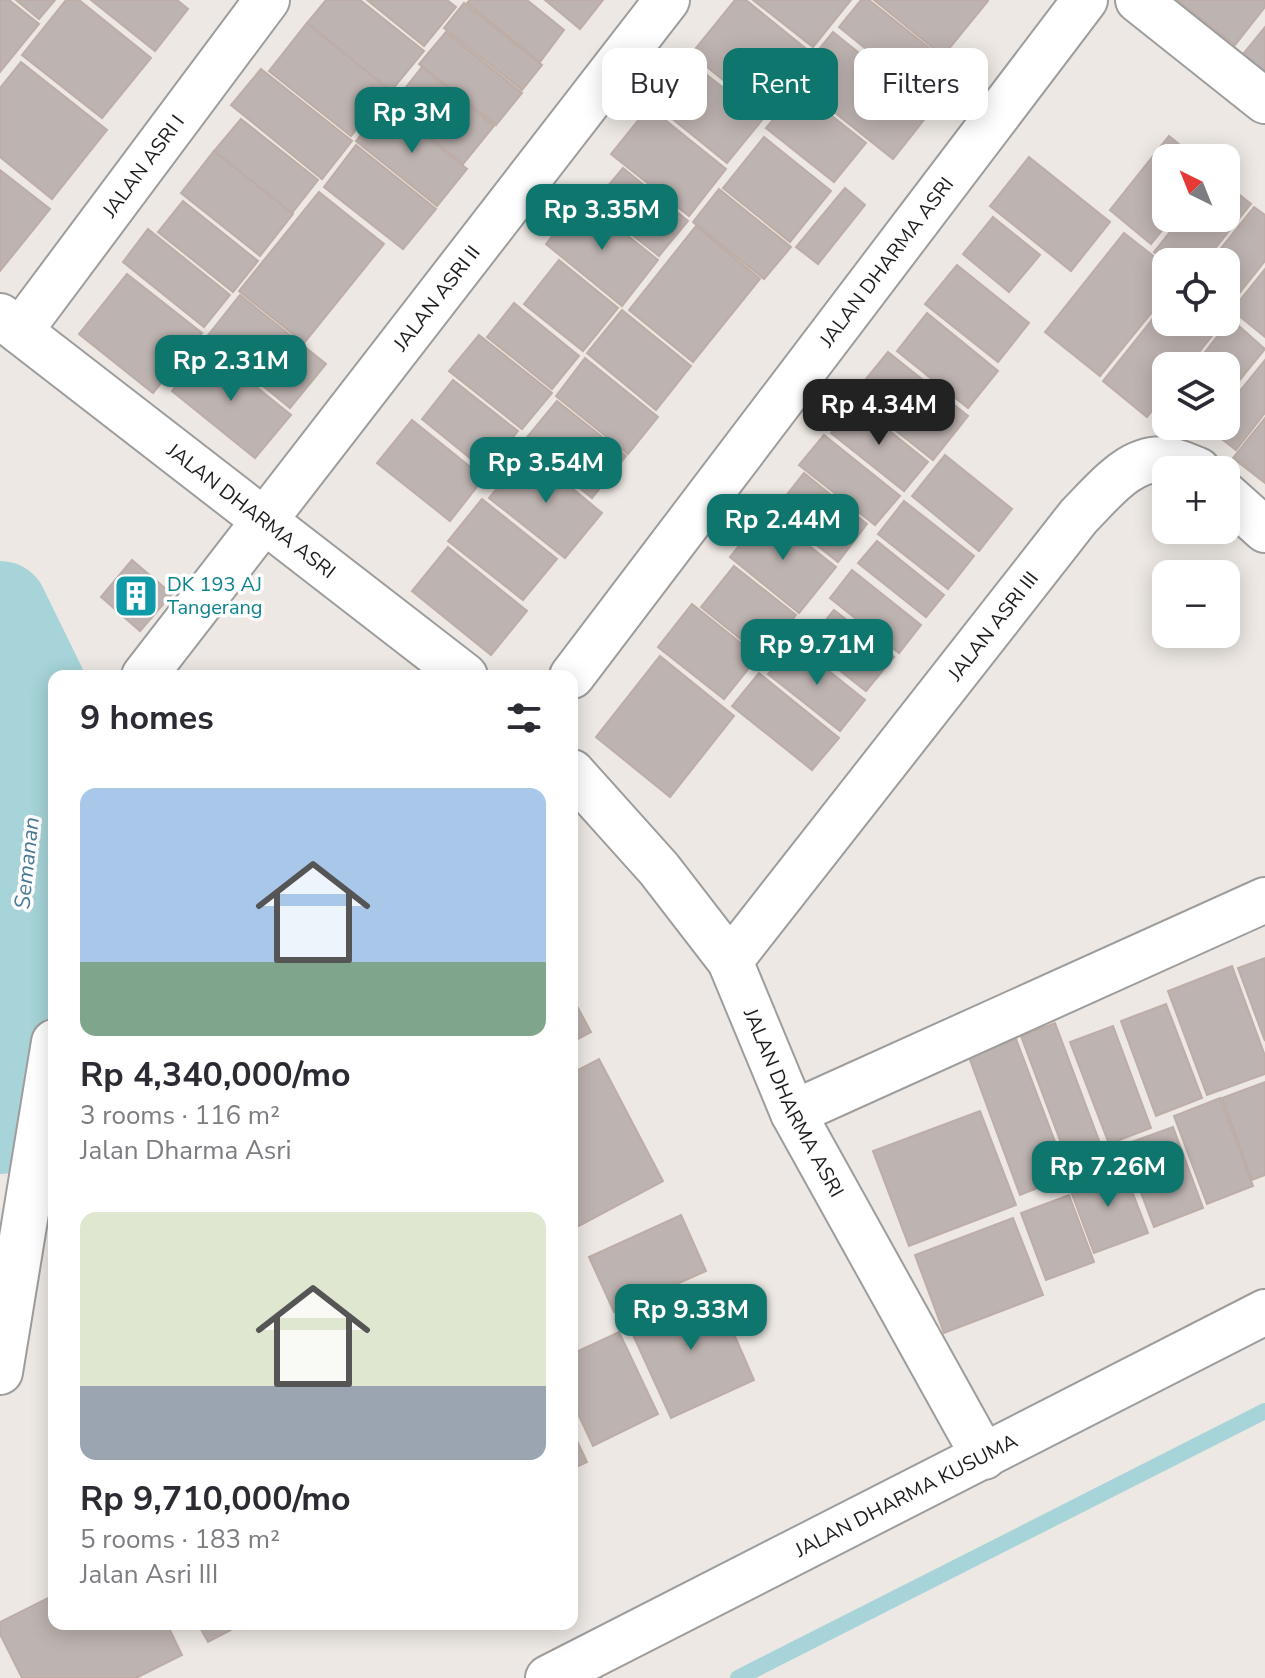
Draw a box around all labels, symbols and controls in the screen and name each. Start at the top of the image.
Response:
chip: Buy [602,48,707,120]
chip: Rent [723,48,838,120]
chip: Filters [854,48,988,120]
pin: Rp 3M [356,87,468,155]
text: Rp 3M [373,95,451,130]
street label: JALAN ASRI I [95,109,190,224]
north arrow [1152,144,1240,232]
map controls [1152,144,1240,648]
street label: JALAN DHARMA ASRI [813,171,959,353]
pin: Rp 3.35M [519,184,685,252]
text: Rp 3.35M [544,192,660,227]
street label: JALAN ASRI II [386,240,486,357]
button: locate [1152,248,1240,336]
pin: Rp 2.31M [148,335,314,403]
text: Rp 2.31M [173,343,289,378]
button: layers [1152,352,1240,440]
pin: Rp 4.34M [796,379,962,447]
text: Rp 4.34M [821,387,937,422]
street label: JALAN DHARMA ASRI [161,436,341,584]
pin: Rp 3.54M [463,437,629,505]
text: Rp 3.54M [488,445,604,480]
button: + [1152,456,1240,544]
pin: Rp 2.44M [700,494,866,562]
text: Rp 2.44M [725,502,841,537]
button: − [1152,560,1240,648]
street label: JALAN ASRI III [941,566,1044,687]
place label: DK 193 AJ Tangerang [167,571,263,621]
building icon: DK 193 AJ Tangerang [112,572,160,620]
pin: Rp 9.71M [734,619,900,687]
text: Rp 9.71M [759,627,875,662]
text: 9 homes [80,695,214,741]
icon: filters [502,696,546,740]
water label: Semanan [7,815,47,911]
icon: home [241,840,385,984]
street label: JALAN DHARMA ASRI [737,1003,850,1202]
text: Rp 4,340,000/mo [80,1052,351,1098]
text: 3 rooms · 116 m² [80,1098,280,1133]
text: Jalan Dharma Asri [80,1133,292,1168]
pin: Rp 7.26M [1025,1141,1191,1209]
text: Rp 7.26M [1050,1149,1166,1184]
icon: home [241,1264,385,1408]
pin: Rp 9.33M [608,1284,774,1352]
text: Rp 9.33M [633,1292,749,1327]
street label: JALAN DHARMA KUSUMA [789,1427,1022,1564]
text: Rp 9,710,000/mo [80,1476,351,1522]
text: 5 rooms · 183 m² [80,1522,280,1557]
text: Jalan Asri III [80,1557,218,1592]

